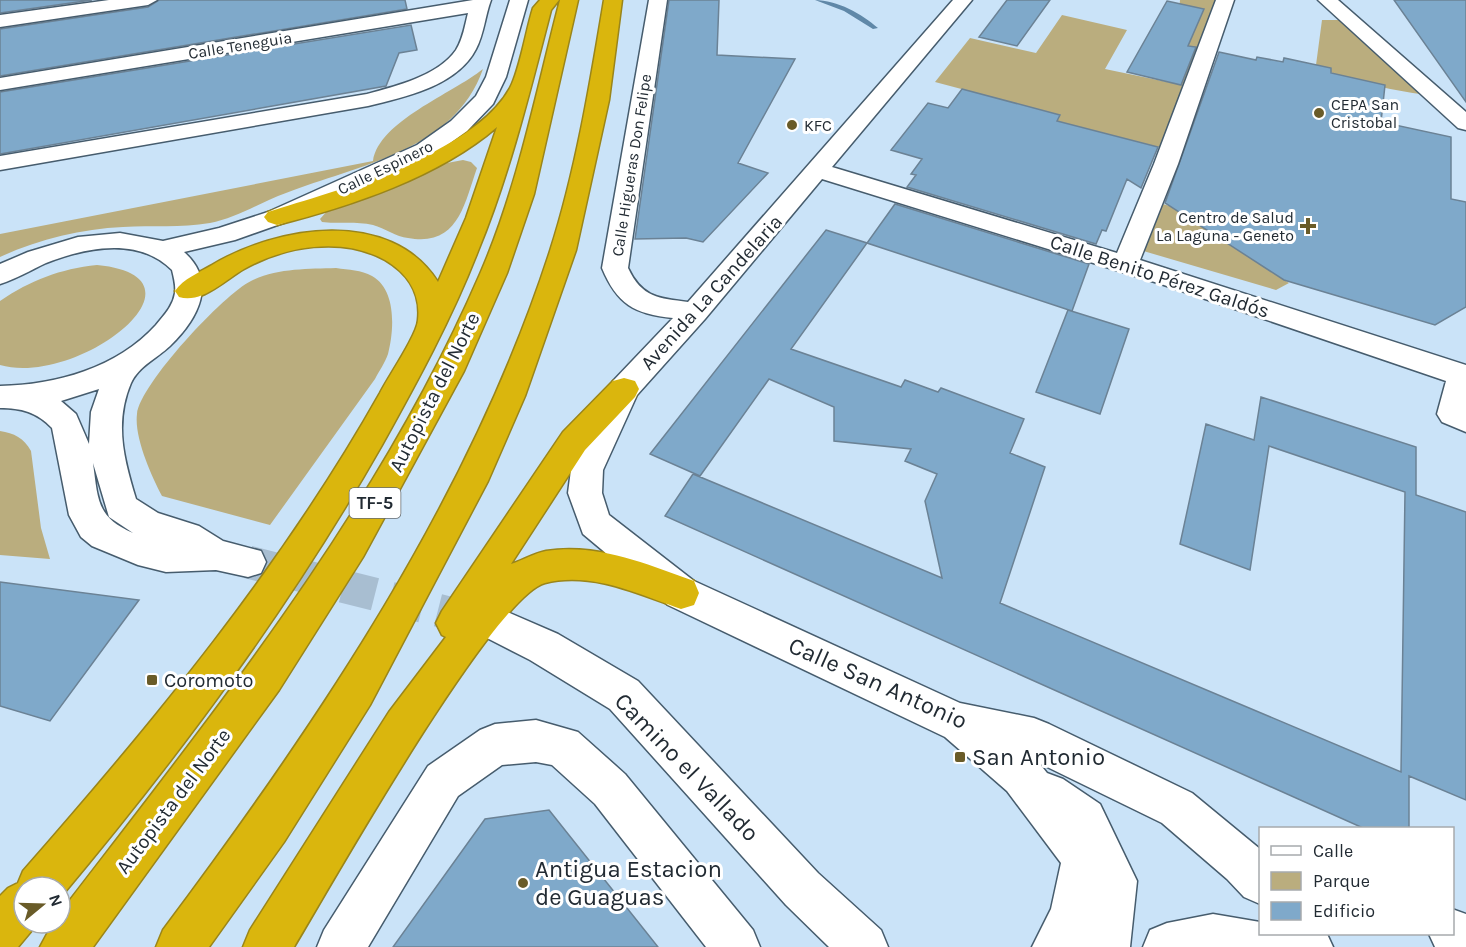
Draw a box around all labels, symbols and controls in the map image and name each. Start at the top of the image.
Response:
street label: Calle Teneguia [187,28,293,63]
street label: Calle Higueras Don Felipe [608,72,655,258]
place label: CEPA San Cristobal [1331,95,1399,132]
marker: CEPA San Cristobal [1312,106,1326,120]
place label: KFC [804,116,832,135]
marker: KFC [785,118,799,132]
street label: Calle Espinero [335,136,436,199]
place label: Centro de Salud La Laguna - Geneto [1156,208,1294,245]
street label: Avenida La Candelaria [636,210,787,374]
marker: Centro de Salud La Laguna - Geneto [1299,217,1317,235]
street label: Calle Benito Pérez Galdós [1047,230,1272,323]
street label: Autopista del Norte [384,309,485,476]
road number: TF-5 [350,488,400,518]
street label: Calle San Antonio [784,631,972,735]
place label: Coromoto [164,669,253,692]
marker: Coromoto [145,673,159,687]
street label: Camino el Vallado [609,687,765,847]
street label: Autopista del Norte [111,724,235,878]
place label: San Antonio [972,743,1105,771]
marker: San Antonio [953,750,967,764]
legend [1259,827,1454,935]
text: Calle [1313,840,1353,862]
place label: Antigua Estacion de Guaguas [535,855,722,911]
text: Parque [1313,870,1370,892]
north arrow [12,875,72,935]
marker: Antigua Estacion de Guaguas [516,876,530,890]
text: N [45,892,67,909]
text: Edificio [1313,900,1375,922]

